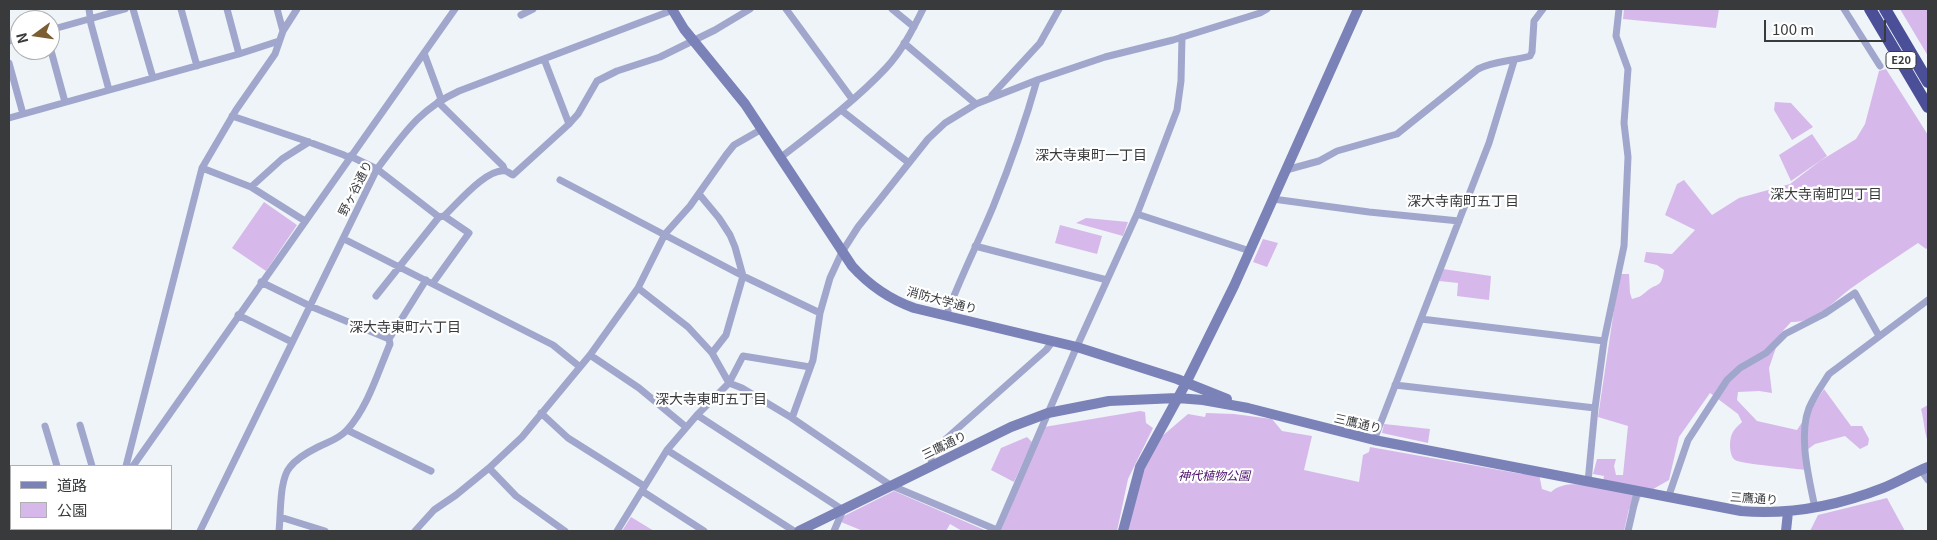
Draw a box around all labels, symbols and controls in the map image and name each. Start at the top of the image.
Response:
north arrow [10,10,60,60]
scale bar [1767,10,1890,42]
text: 100 m [1772,18,1814,39]
text: N [10,31,32,46]
road number: E20 [1886,52,1916,68]
district label: 深大寺東町一丁目 [1035,147,1147,163]
street label: 野ヶ谷通り [335,158,375,218]
district label: 深大寺南町四丁目 [1770,186,1882,202]
district label: 深大寺南町五丁目 [1407,193,1519,209]
street label: 消防大学通り [905,284,979,316]
district label: 深大寺東町六丁目 [349,319,461,335]
district label: 深大寺東町五丁目 [655,391,767,407]
street label: 三鷹通り [1333,411,1383,435]
street label: 三鷹通り [919,428,969,462]
legend [10,465,172,530]
park label: 神代植物公園 [1178,468,1250,482]
text: 道路 [57,474,87,495]
street label: 三鷹通り [1730,489,1778,507]
text: 公園 [57,499,87,520]

